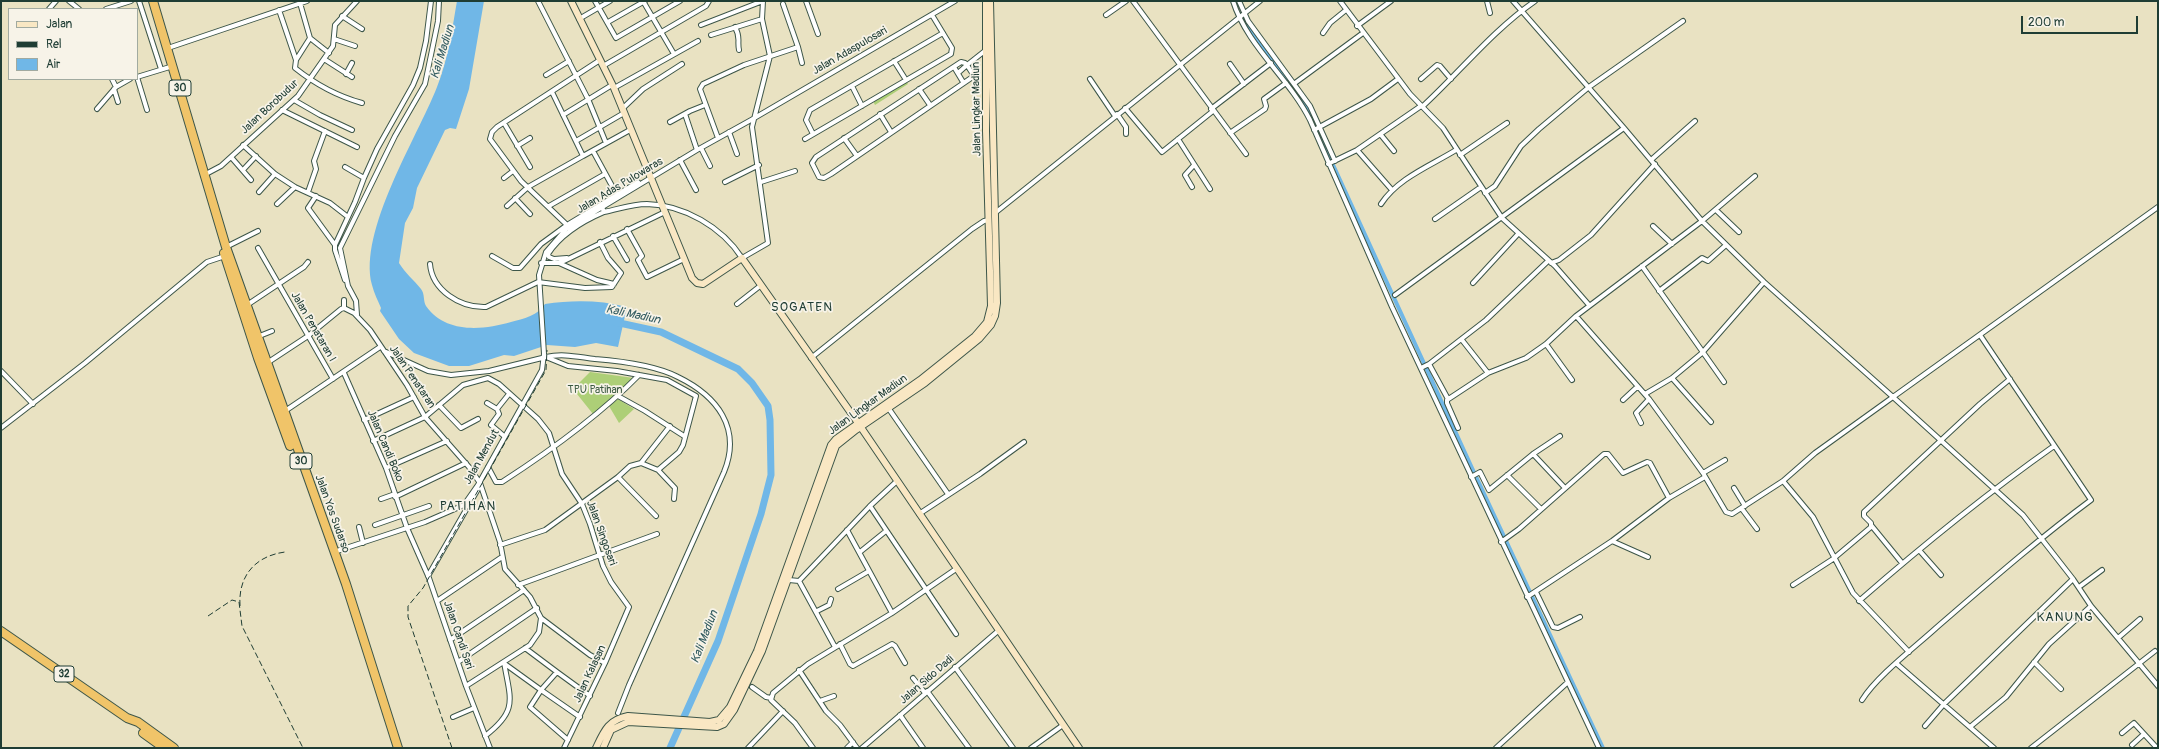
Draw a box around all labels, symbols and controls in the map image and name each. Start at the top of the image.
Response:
legend [8,8,138,80]
scale bar [2023,8,2140,34]
text: 200 m [2028,15,2064,30]
text: Jalan [46,17,72,32]
water label: Kali Madiun [428,23,458,81]
street label: Jalan Adaspulosari [810,24,890,78]
text: Rel [46,37,62,52]
text: Air [46,57,60,72]
street label: Jalan Lingkar Madiun [970,62,984,156]
street label: Jalan Borobudur [238,77,302,137]
road number: 30 [169,80,191,96]
street label: Jalan Adas Pulowaras [575,155,665,217]
street label: Jalan Penataran I [288,290,338,364]
district label: SOGATEN [771,300,833,316]
water label: Kali Madiun [604,302,662,328]
street label: Jalan Penataran [386,343,438,411]
street label: Jalan Lingkar Madiun [826,372,910,438]
park label: TPU Patihan [568,383,622,397]
street label: Jalan Candi Boko [364,408,406,484]
street label: Jalan Mendut [461,427,503,487]
road number: 30 [290,453,312,469]
street label: Jalan Yos Sudarso [312,473,352,555]
district label: PATIHAN [440,499,496,515]
street label: Jalan Singosari [583,499,619,567]
street label: Jalan Candi Sari [440,599,476,671]
water label: Kali Madiun [688,609,722,665]
district label: KANUNG [2036,610,2094,626]
street label: Jalan Kalasan [571,643,609,705]
street label: Jalan Sido Dadi [897,653,957,707]
road number: 32 [54,666,74,682]

